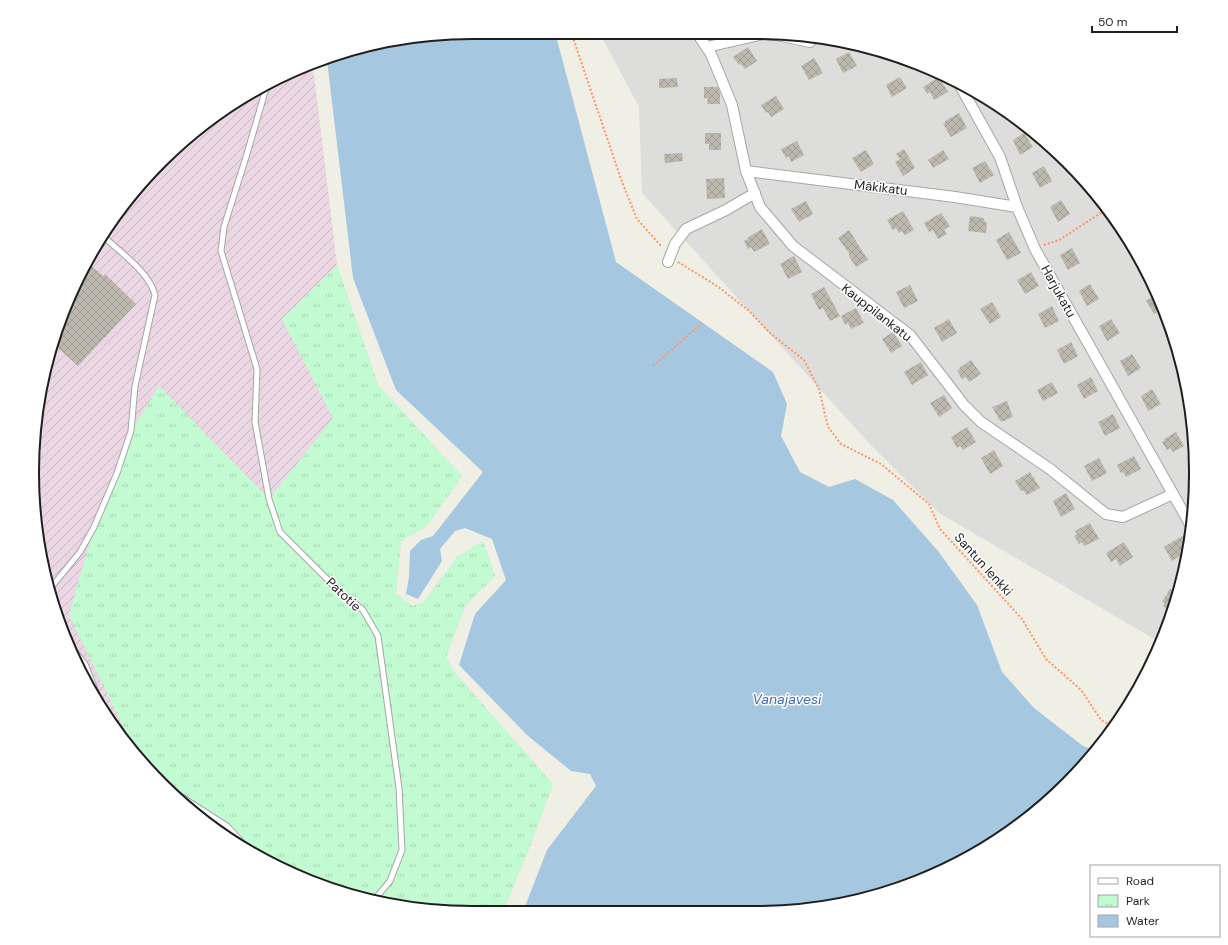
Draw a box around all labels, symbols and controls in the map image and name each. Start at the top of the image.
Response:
scale bar [1092,8,1177,34]
text: 50 m [1098,14,1127,30]
street label: Mäkikatu [853,176,909,199]
street label: Harjukatu [1037,262,1080,320]
street label: Kauppilankatu [838,280,915,345]
street label: Santun lenkki [951,529,1017,600]
street label: Patotie [322,574,365,615]
water label: Vanajavesi [753,690,822,708]
legend [1090,865,1220,937]
text: Road [1126,873,1154,889]
text: Park [1126,893,1150,909]
text: Water [1126,913,1160,929]

